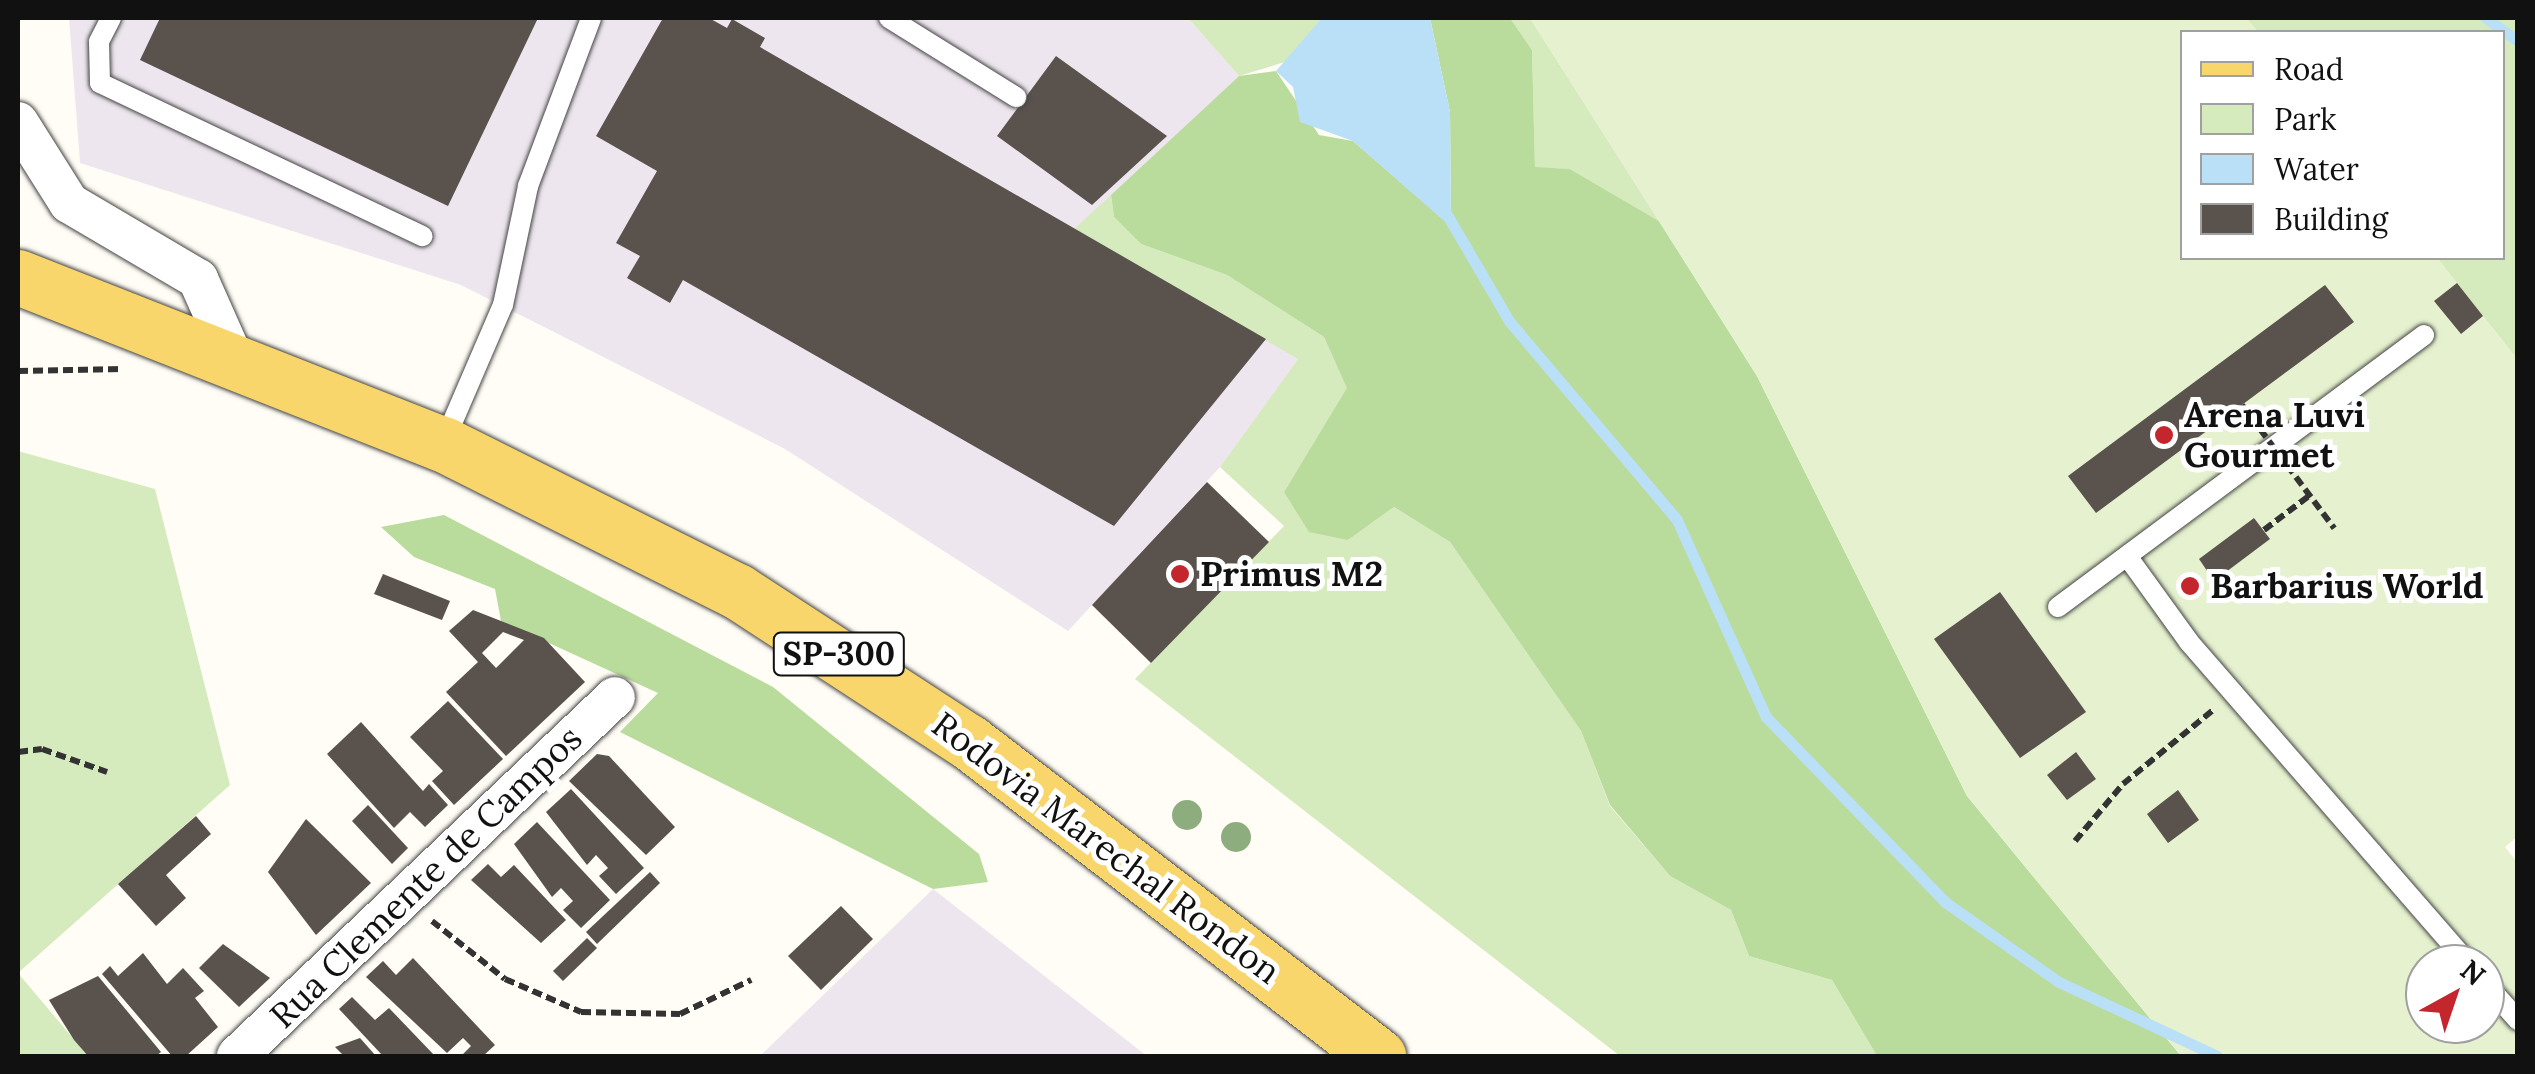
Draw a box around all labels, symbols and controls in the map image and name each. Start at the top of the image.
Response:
legend [2180,30,2505,260]
text: Road [2274,50,2344,88]
text: Park [2274,100,2336,138]
text: Water [2274,150,2359,188]
text: Building [2274,200,2388,238]
place label: Arena Luvi Gourmet [2184,394,2365,476]
marker: Arena Luvi Gourmet [2153,424,2175,446]
place label: Primus M2 [1200,553,1383,595]
marker: Primus M2 [1169,563,1191,585]
place label: Barbarius World [2210,565,2484,607]
marker: Barbarius World [2179,575,2201,597]
road number: SP-300 [772,627,906,681]
street label: Rodovia Marechal Rondon [924,703,1288,993]
street label: Rua Clemente de Campos [262,717,590,1037]
north arrow [2405,944,2505,1044]
text: N [2453,952,2493,993]

